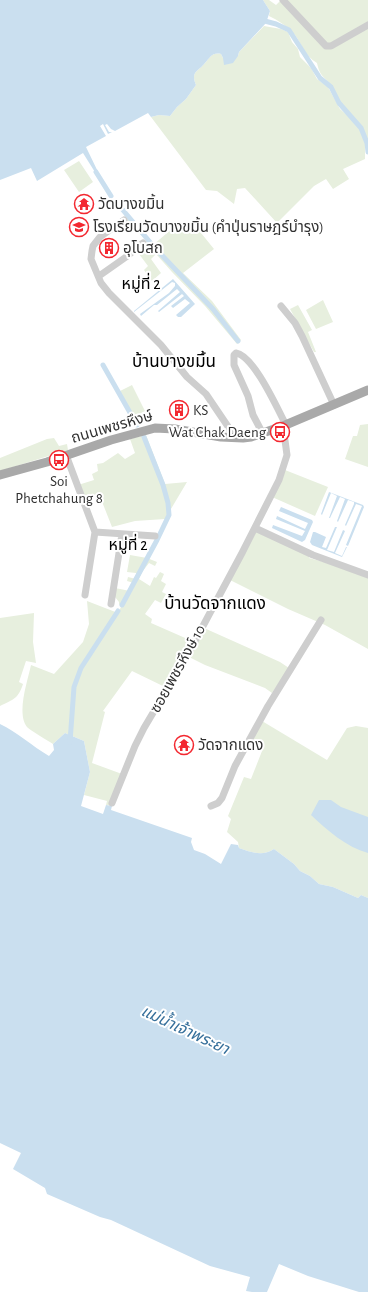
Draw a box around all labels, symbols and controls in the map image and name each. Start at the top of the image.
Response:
temple icon: วัดบางขมิ้น [73,193,95,215]
place label: วัดบางขมิ้น [98,193,164,212]
school or university icon: โรงเรียนวัดบางขมิ้น (คำปุ่นราษฎร์บำรุง) [68,216,90,238]
place label: โรงเรียนวัดบางขมิ้น (คำปุ่นราษฎร์บำรุง) [93,216,324,236]
building icon: อุโบสถ [98,237,120,259]
place label: อุโบสถ [123,240,163,257]
district label: หมู่ที่ 2 [122,272,160,293]
district label: บ้านบางขมิ้น [132,350,216,370]
building icon: KS [168,399,190,421]
place label: KS [193,403,208,418]
street label: ถนนเพชรหึงษ์ [69,407,155,446]
bus stop icon: Wat Chak Daeng [269,421,291,443]
place label: Wat Chak Daeng [169,425,267,440]
bus stop icon: Soi Phetchahung 8 [48,449,70,471]
place label: Soi Phetchahung 8 [15,474,103,506]
district label: หมู่ที่ 2 [109,533,147,554]
district label: บ้านวัดจากแดง [164,593,266,612]
street label: ซอยเพชรหึงษ์ 10 [147,622,208,715]
temple icon: วัดจากแดง [173,734,195,756]
place label: วัดจากแดง [198,737,263,753]
water label: แม่น้ำเจ้าพระยา [139,999,234,1058]

